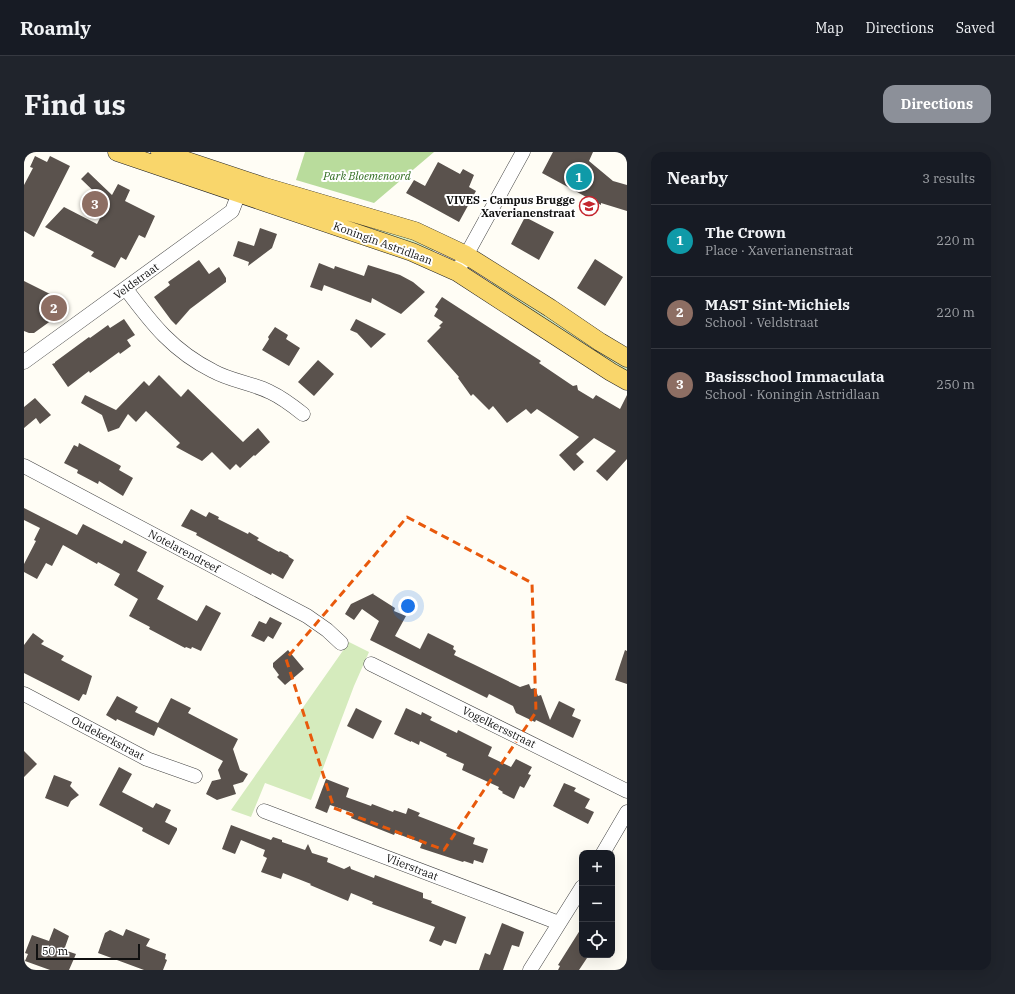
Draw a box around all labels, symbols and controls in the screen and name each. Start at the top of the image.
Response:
text: Roamly [20,16,91,40]
text: Map [815,19,844,37]
text: Directions [866,19,934,37]
text: Saved [956,19,995,37]
button: Directions [883,85,991,123]
text: Find us [24,86,126,123]
pin: 1 [566,162,592,192]
text: Nearby [667,167,728,189]
park label: Park Bloemenoord [322,169,412,183]
text: 3 results [922,170,975,187]
pin: 3 [82,189,108,219]
place label: VIVES - Campus Brugge Xaverianenstraat [446,193,575,220]
school or university icon: VIVES - Campus Brugge Xaverianenstraat [578,195,600,217]
street label: Koningin Astridlaan [332,219,434,267]
text: The Crown [705,223,786,242]
text: 1 [676,232,684,249]
text: 220 m [936,232,975,249]
text: Place · Xaverianenstraat [705,242,853,259]
street label: Veldstraat [111,260,161,302]
pin: 2 [41,293,67,323]
text: MAST Sint-Michiels [705,295,850,314]
text: 2 [676,304,684,321]
text: 220 m [936,304,975,321]
text: School · Veldstraat [705,314,818,331]
text: Basisschool Immaculata [705,367,885,386]
text: 3 [676,376,684,393]
text: 250 m [936,376,975,393]
text: School · Koningin Astridlaan [705,386,880,403]
street label: Notelarendreef [146,526,223,576]
your location [398,596,418,616]
street label: Vogelkersstraat [460,703,538,751]
street label: Oudekerkstraat [69,713,147,763]
map controls [579,850,615,958]
button: + [579,850,615,886]
street label: Vlierstraat [384,851,440,883]
button: − [579,886,615,922]
button: locate [579,922,615,958]
scale bar [36,942,140,961]
text: 50 m [42,944,68,958]

